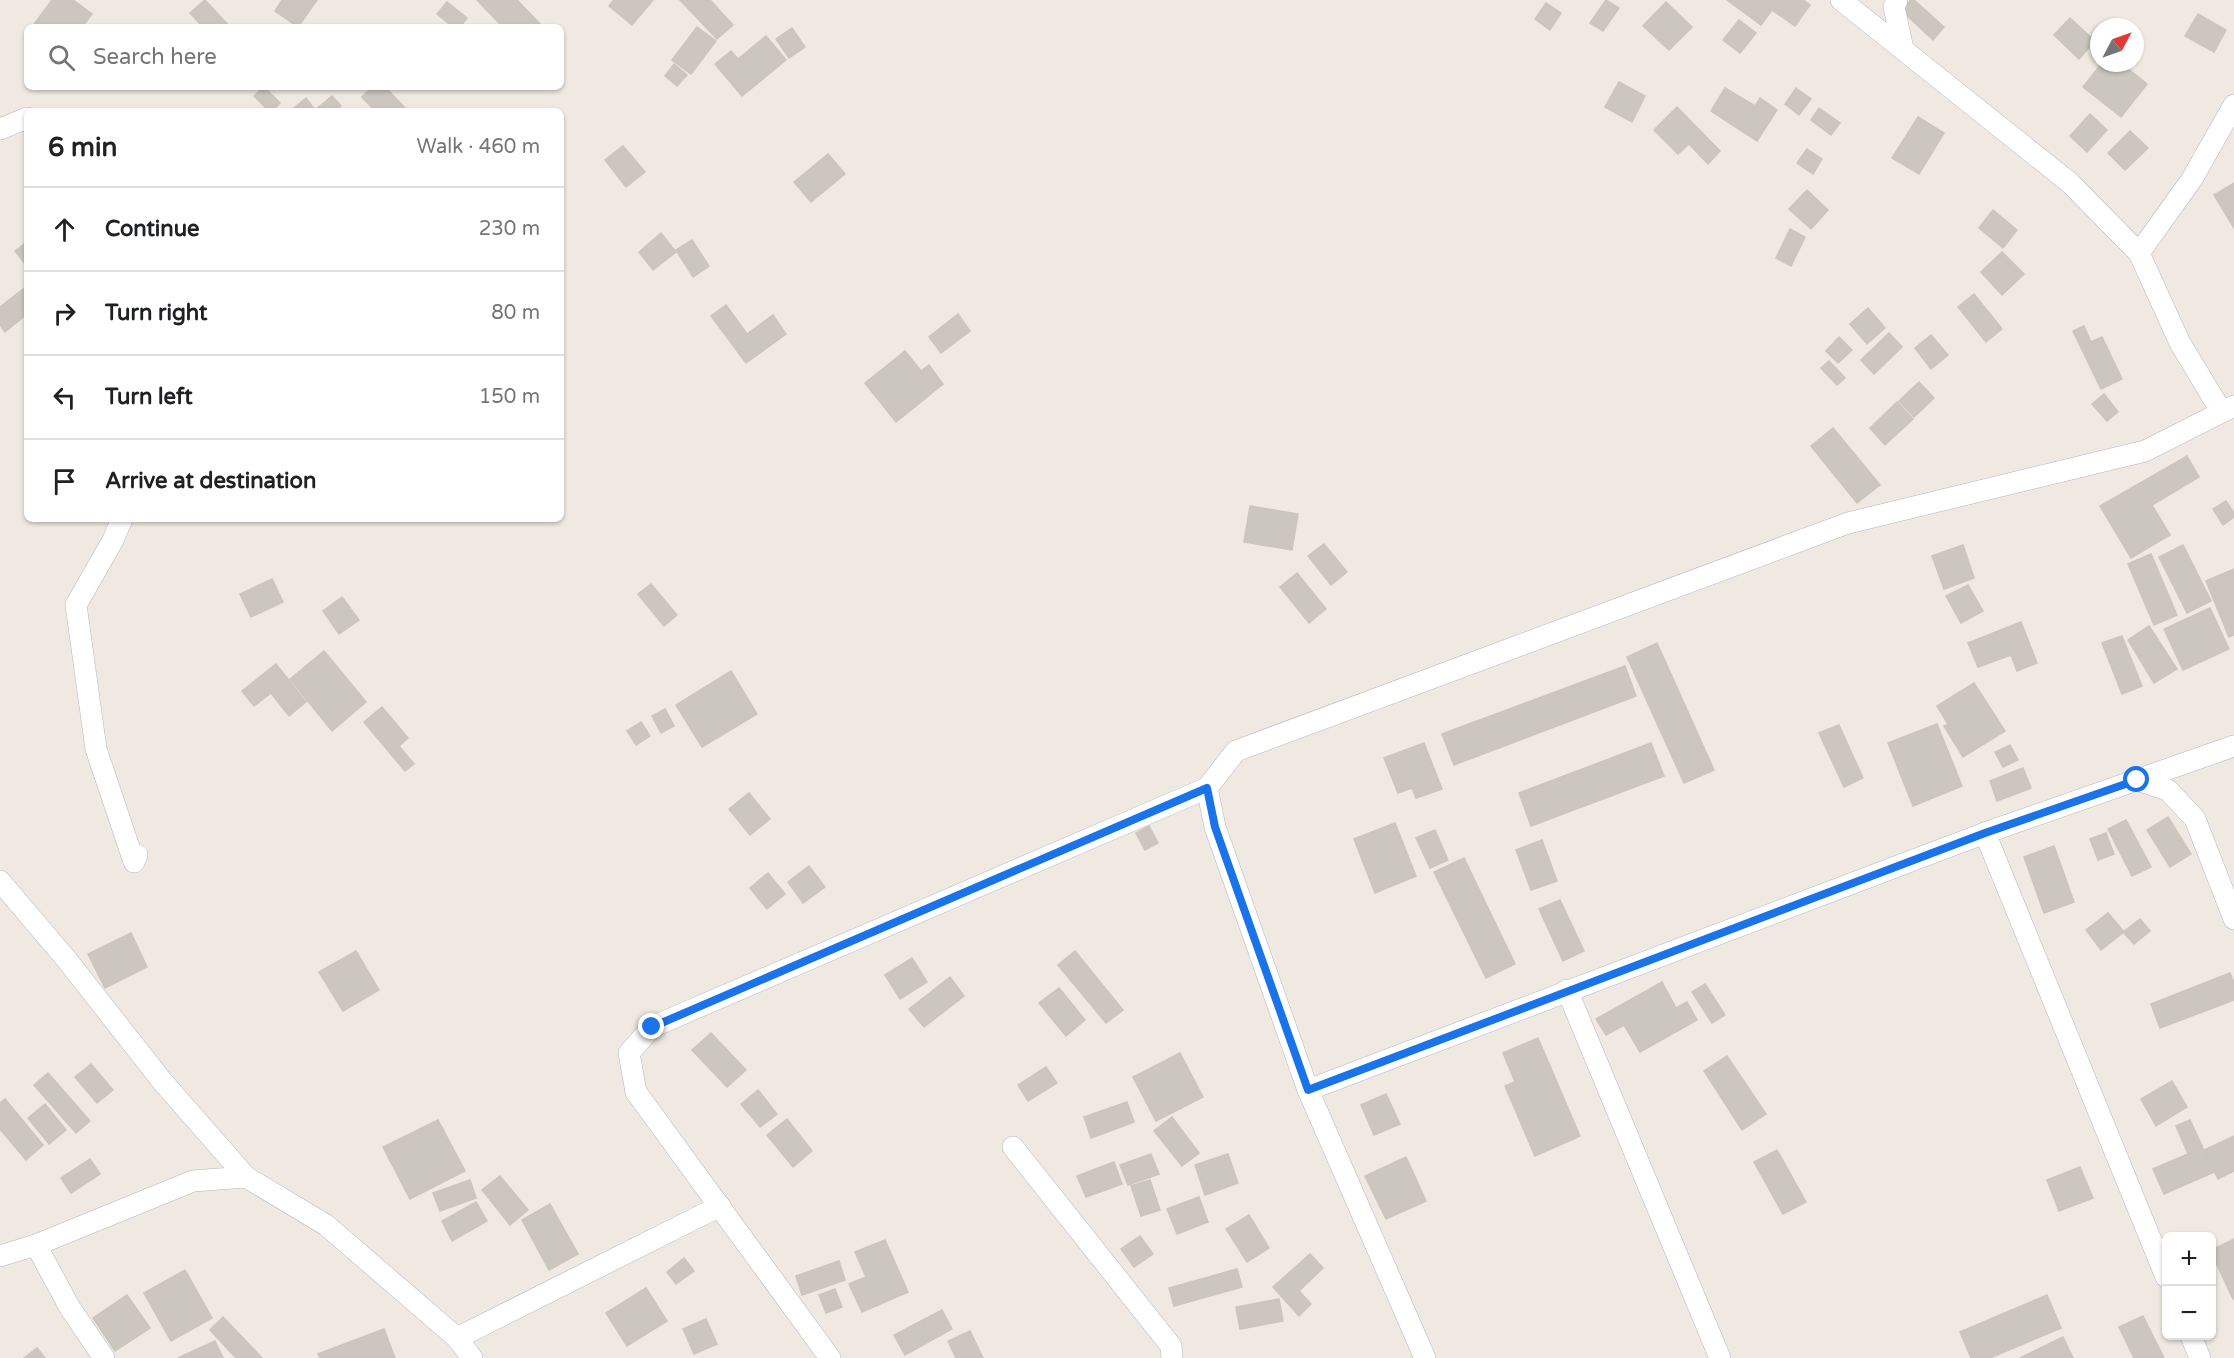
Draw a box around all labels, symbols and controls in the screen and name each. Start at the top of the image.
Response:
north arrow [2090,18,2144,72]
search box [24,24,564,90]
icon: search [45,41,78,74]
text: Search here [93,44,217,70]
text: 6 min [48,132,117,163]
text: Walk · 460 m [417,135,540,159]
icon: ahead [48,213,81,246]
text: Continue [105,216,200,242]
text: 230 m [479,217,540,241]
icon: right [48,297,81,330]
text: Turn right [105,300,207,326]
text: 80 m [491,301,540,325]
icon: left [48,381,81,414]
text: Turn left [105,384,193,410]
text: 150 m [479,385,540,409]
icon: arrive [48,465,81,498]
text: Arrive at destination [105,468,316,494]
route start [2123,766,2149,792]
route end [638,1013,664,1039]
map controls [2162,1232,2216,1340]
button: + [2162,1232,2216,1286]
button: − [2162,1286,2216,1340]

